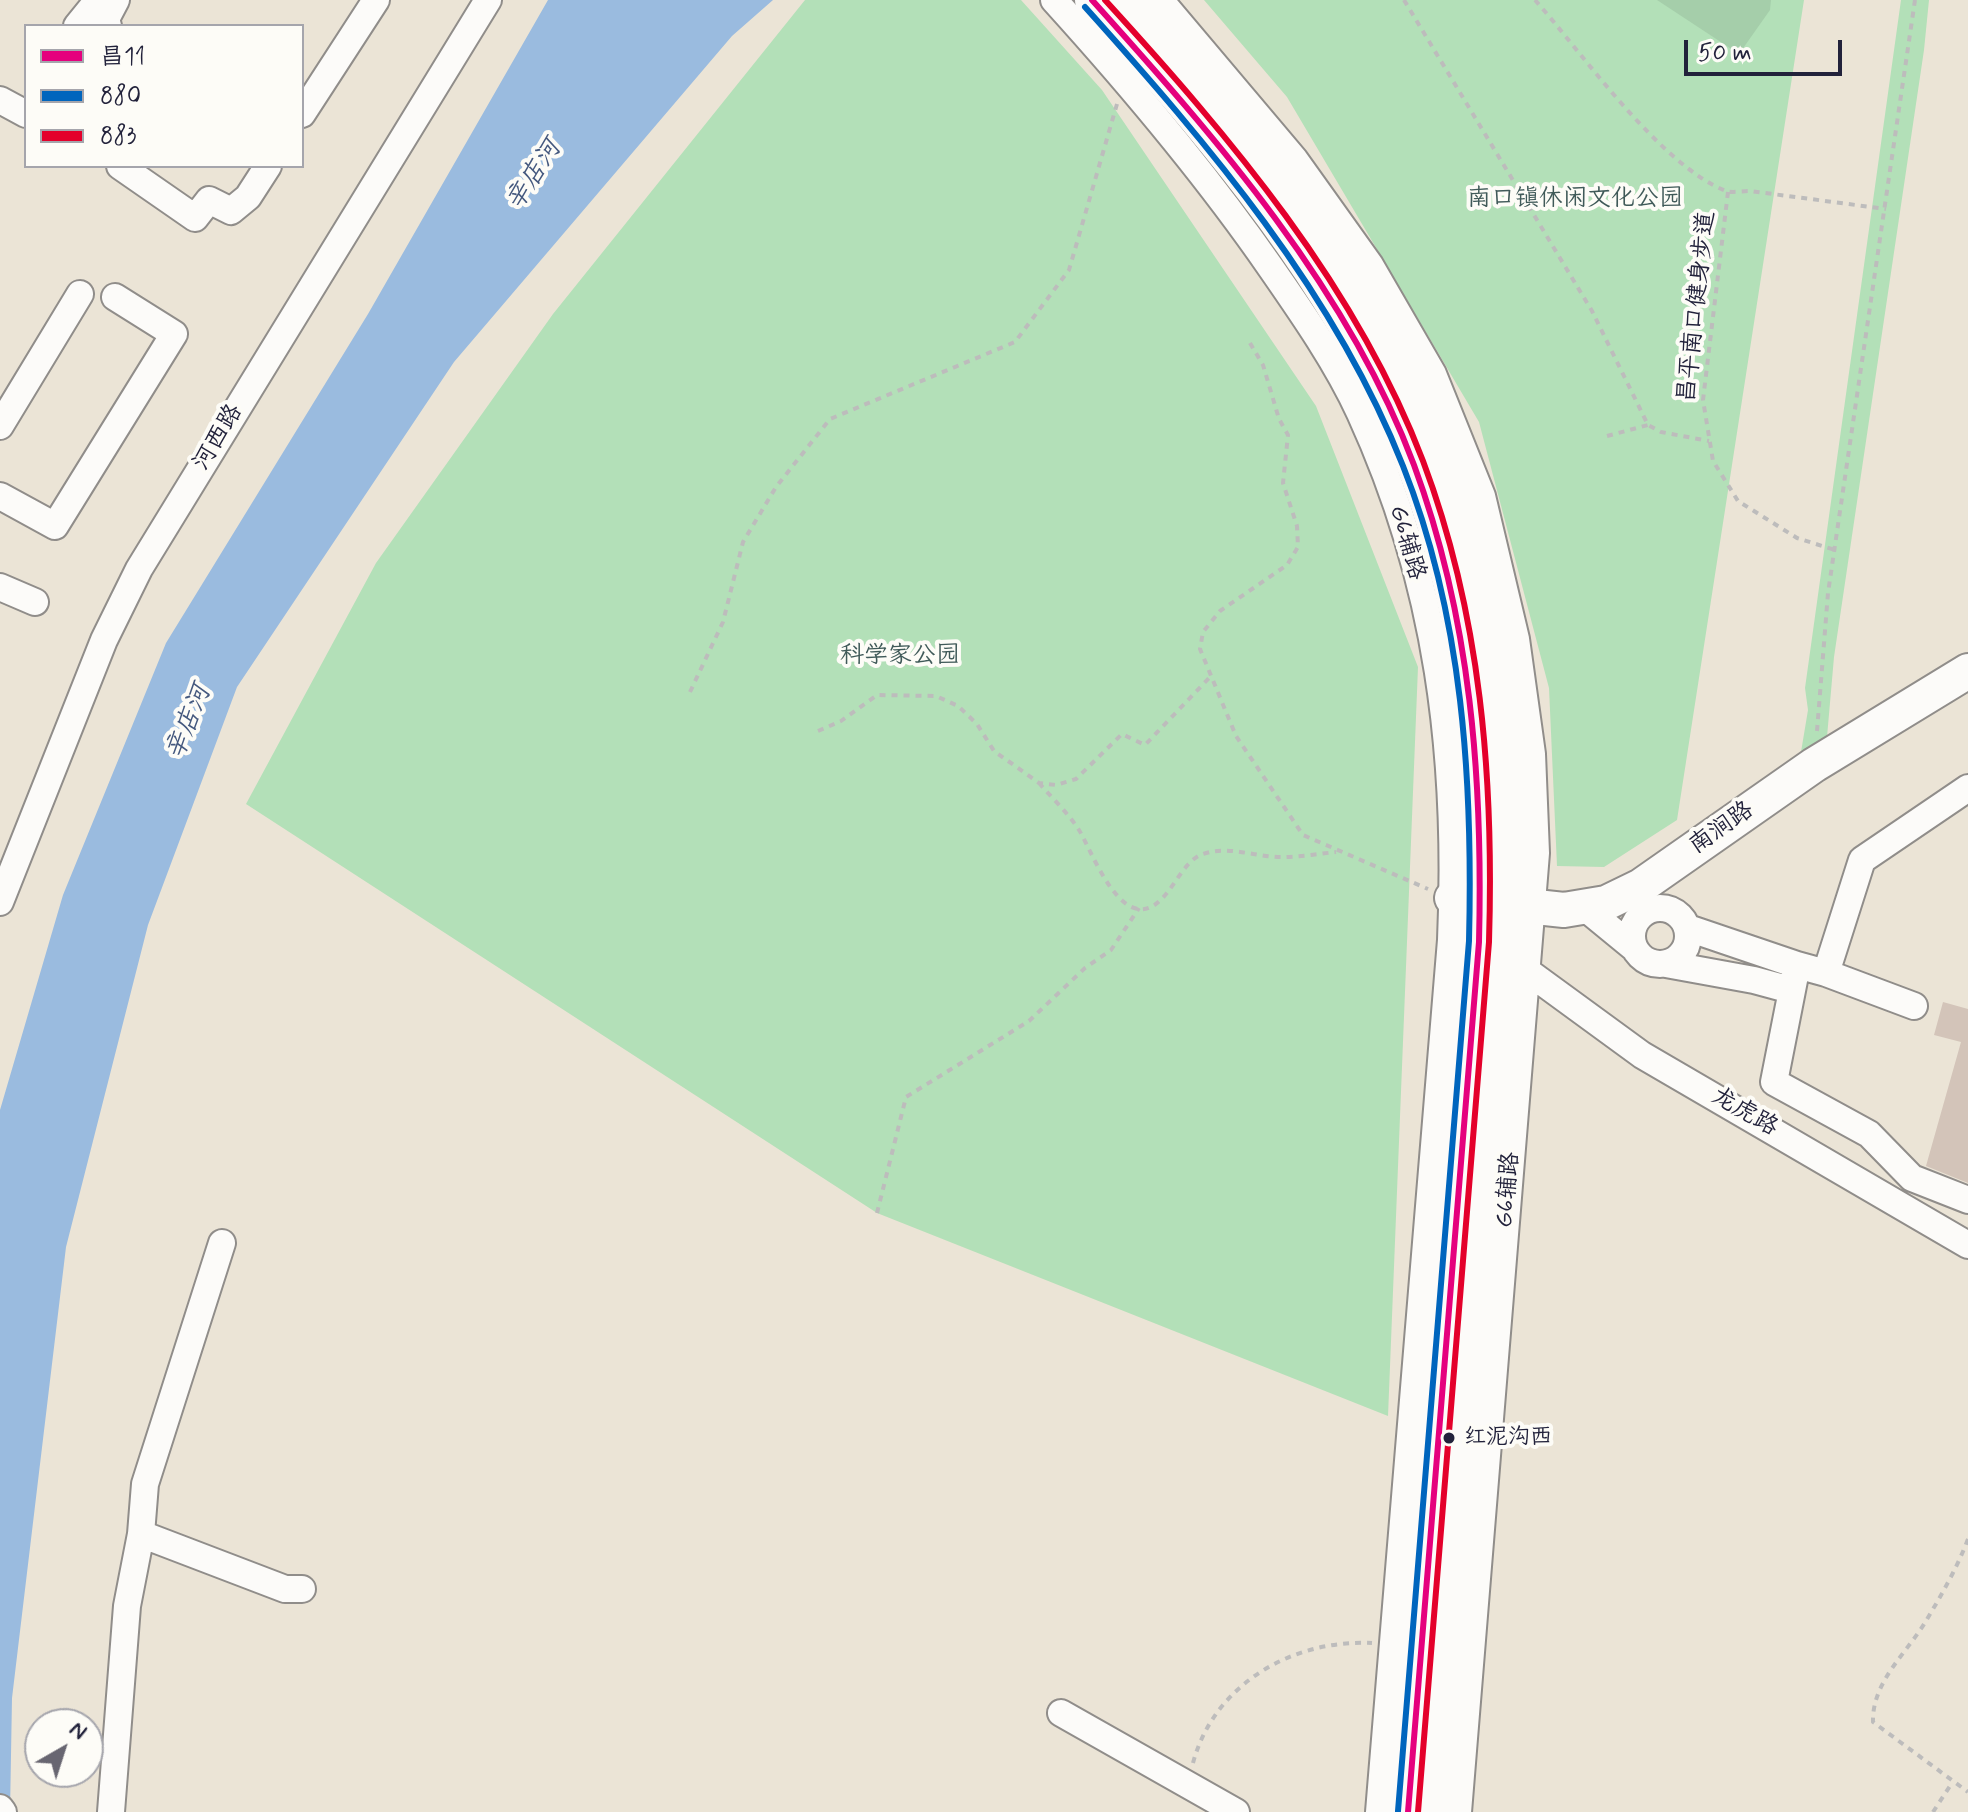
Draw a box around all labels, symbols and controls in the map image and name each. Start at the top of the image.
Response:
legend [24,24,304,168]
scale bar [1688,24,1846,74]
text: 50 m [1698,38,1752,69]
text: 昌11 [100,42,145,73]
text: 880 [100,81,141,112]
text: 883 [100,121,136,152]
water label: 辛店河 [501,135,569,217]
park label: 南口镇休闲文化公园 [1467,186,1683,214]
street label: 昌平南口健身步道 [1674,210,1722,404]
street label: 河西路 [188,400,250,476]
street label: G6辅路 [1382,502,1430,584]
park label: 科学家公园 [840,643,960,671]
water label: 辛店河 [161,681,219,765]
street label: 南涧路 [1684,797,1760,861]
street label: 龙虎路 [1706,1083,1782,1143]
street label: G6辅路 [1491,1151,1527,1229]
place label: 红泥沟西 [1464,1425,1552,1451]
marker: 红泥沟西 [1441,1430,1457,1446]
north arrow [24,1708,104,1788]
text: N [63,1715,92,1746]

